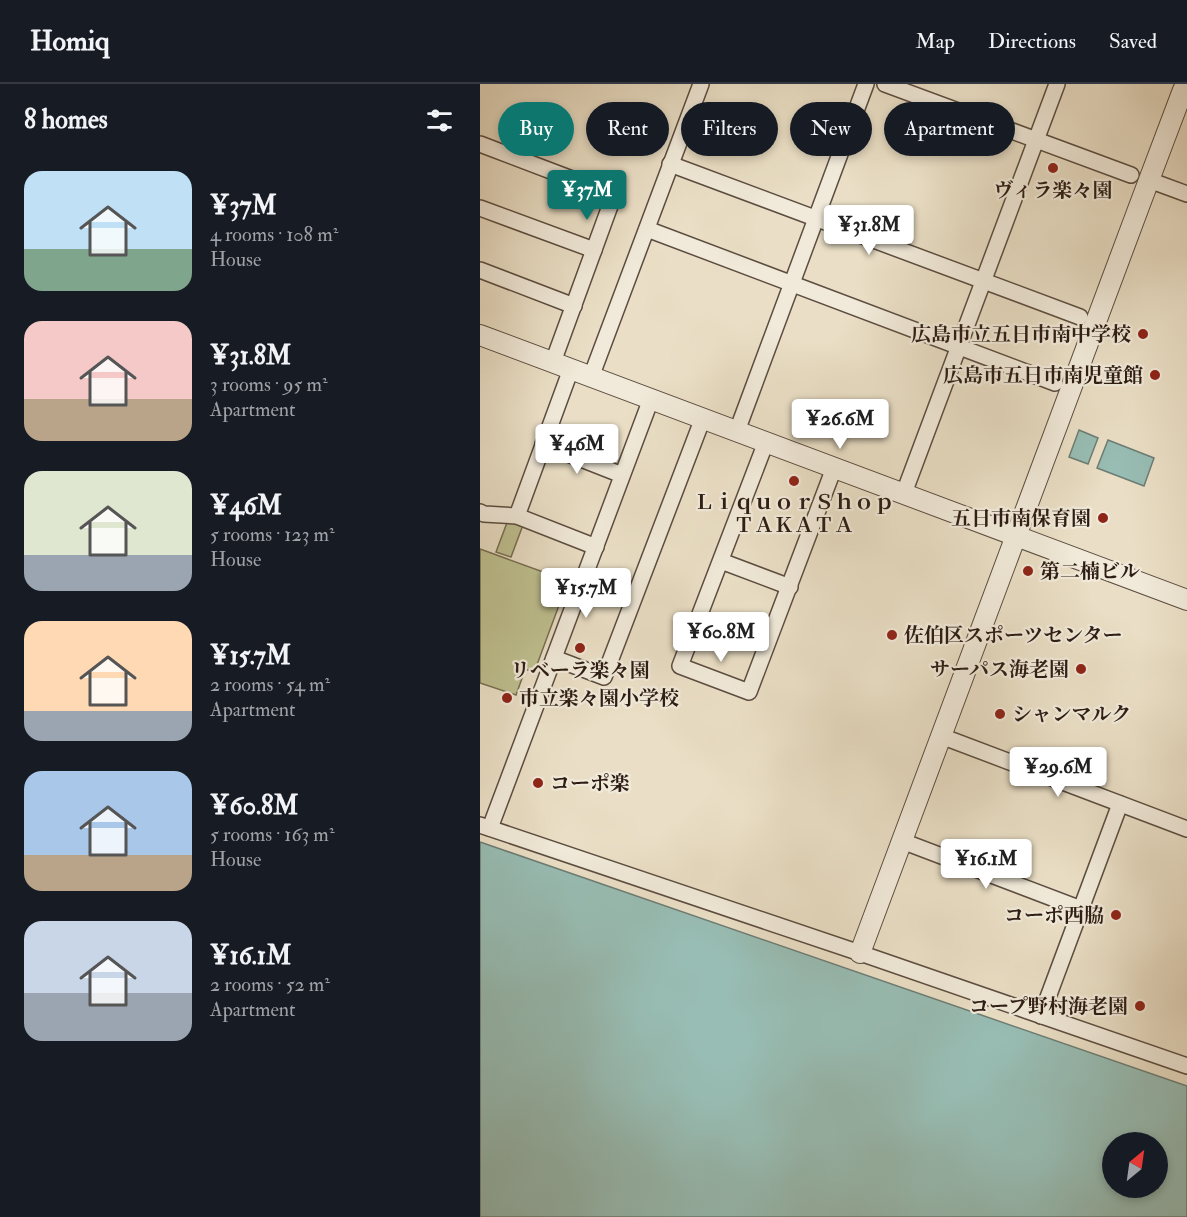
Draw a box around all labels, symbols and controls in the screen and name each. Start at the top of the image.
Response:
text: Homiq [30,24,110,59]
text: Map [915,28,955,55]
text: Directions [988,28,1076,55]
text: Saved [1109,28,1157,55]
chip: Buy [498,102,574,156]
chip: Rent [586,102,669,156]
chip: Filters [681,102,778,156]
chip: New [790,102,872,156]
chip: Apartment [884,102,1015,156]
text: 8 homes [24,104,108,136]
icon: filters [423,104,456,137]
marker: ヴィラ楽々園 [1046,161,1060,175]
pin: ¥37M [551,170,623,221]
text: ¥37M [561,177,613,202]
place label: ヴィラ楽々園 [994,178,1112,203]
text: ¥37M [210,190,277,222]
icon: home [72,195,144,267]
pin: ¥31.8M [820,205,918,256]
text: ¥31.8M [838,212,900,237]
text: 4 rooms · 108 m² [210,222,338,247]
text: House [210,247,261,272]
place label: 広島市立五日市南中学校 [911,322,1131,347]
marker: 広島市立五日市南中学校 [1136,327,1150,341]
text: ¥31.8M [210,340,291,372]
icon: home [72,345,144,417]
place label: 広島市五日市南児童館 [943,363,1143,388]
marker: 広島市五日市南児童館 [1148,368,1162,382]
text: 3 rooms · 95 m² [210,372,328,397]
text: Apartment [210,397,295,422]
pin: ¥26.6M [791,399,889,450]
text: ¥26.6M [806,406,874,431]
pin: ¥46M [541,424,613,475]
text: ¥46M [549,431,605,456]
marker: ＬｉｑｕｏｒＳｈｏｐ ＴＡＫＡＴＡ [787,474,801,488]
text: ¥46M [210,490,282,522]
place label: ＬｉｑｕｏｒＳｈｏｐ ＴＡＫＡＴＡ [694,490,894,538]
icon: home [72,495,144,567]
place label: 五日市南保育園 [951,506,1091,531]
marker: 五日市南保育園 [1096,511,1110,525]
text: 5 rooms · 123 m² [210,522,335,547]
text: House [210,547,261,572]
place label: 第二楠ビル [1040,559,1140,584]
marker: 第二楠ビル [1021,564,1035,578]
pin: ¥15.7M [537,568,635,619]
text: ¥15.7M [555,575,617,600]
pin: ¥60.8M [672,612,770,663]
text: ¥60.8M [687,619,755,644]
place label: 佐伯区スポーツセンター [904,623,1122,648]
marker: 佐伯区スポーツセンター [885,628,899,642]
text: ¥15.7M [210,640,291,672]
marker: リベーラ楽々園 [573,641,587,655]
icon: home [72,645,144,717]
place label: サーパス海老園 [930,657,1069,682]
place label: リベーラ楽々園 [510,658,650,683]
marker: サーパス海老園 [1074,662,1088,676]
text: 2 rooms · 54 m² [210,672,330,697]
place label: 市立楽々園小学校 [519,686,679,711]
marker: 市立楽々園小学校 [500,691,514,705]
text: Apartment [210,697,295,722]
place label: シャンマルク [1012,702,1131,727]
marker: シャンマルク [993,707,1007,721]
pin: ¥29.6M [1009,747,1107,798]
text: ¥29.6M [1024,754,1092,779]
place label: コーポ楽 [550,771,630,796]
marker: コーポ楽 [531,776,545,790]
text: ¥60.8M [210,790,298,822]
icon: home [72,795,144,867]
text: 5 rooms · 163 m² [210,822,335,847]
pin: ¥16.1M [937,839,1035,890]
text: ¥16.1M [955,846,1017,871]
text: House [210,847,261,872]
place label: コーポ西脇 [1004,903,1104,928]
marker: コーポ西脇 [1109,908,1123,922]
text: ¥16.1M [210,940,291,972]
icon: home [72,945,144,1017]
text: 2 rooms · 52 m² [210,972,330,997]
place label: コープ野村海老園 [969,994,1128,1019]
text: Apartment [210,997,295,1022]
marker: コープ野村海老園 [1133,999,1147,1013]
north arrow [1102,1132,1168,1198]
map controls [1102,1132,1168,1198]

